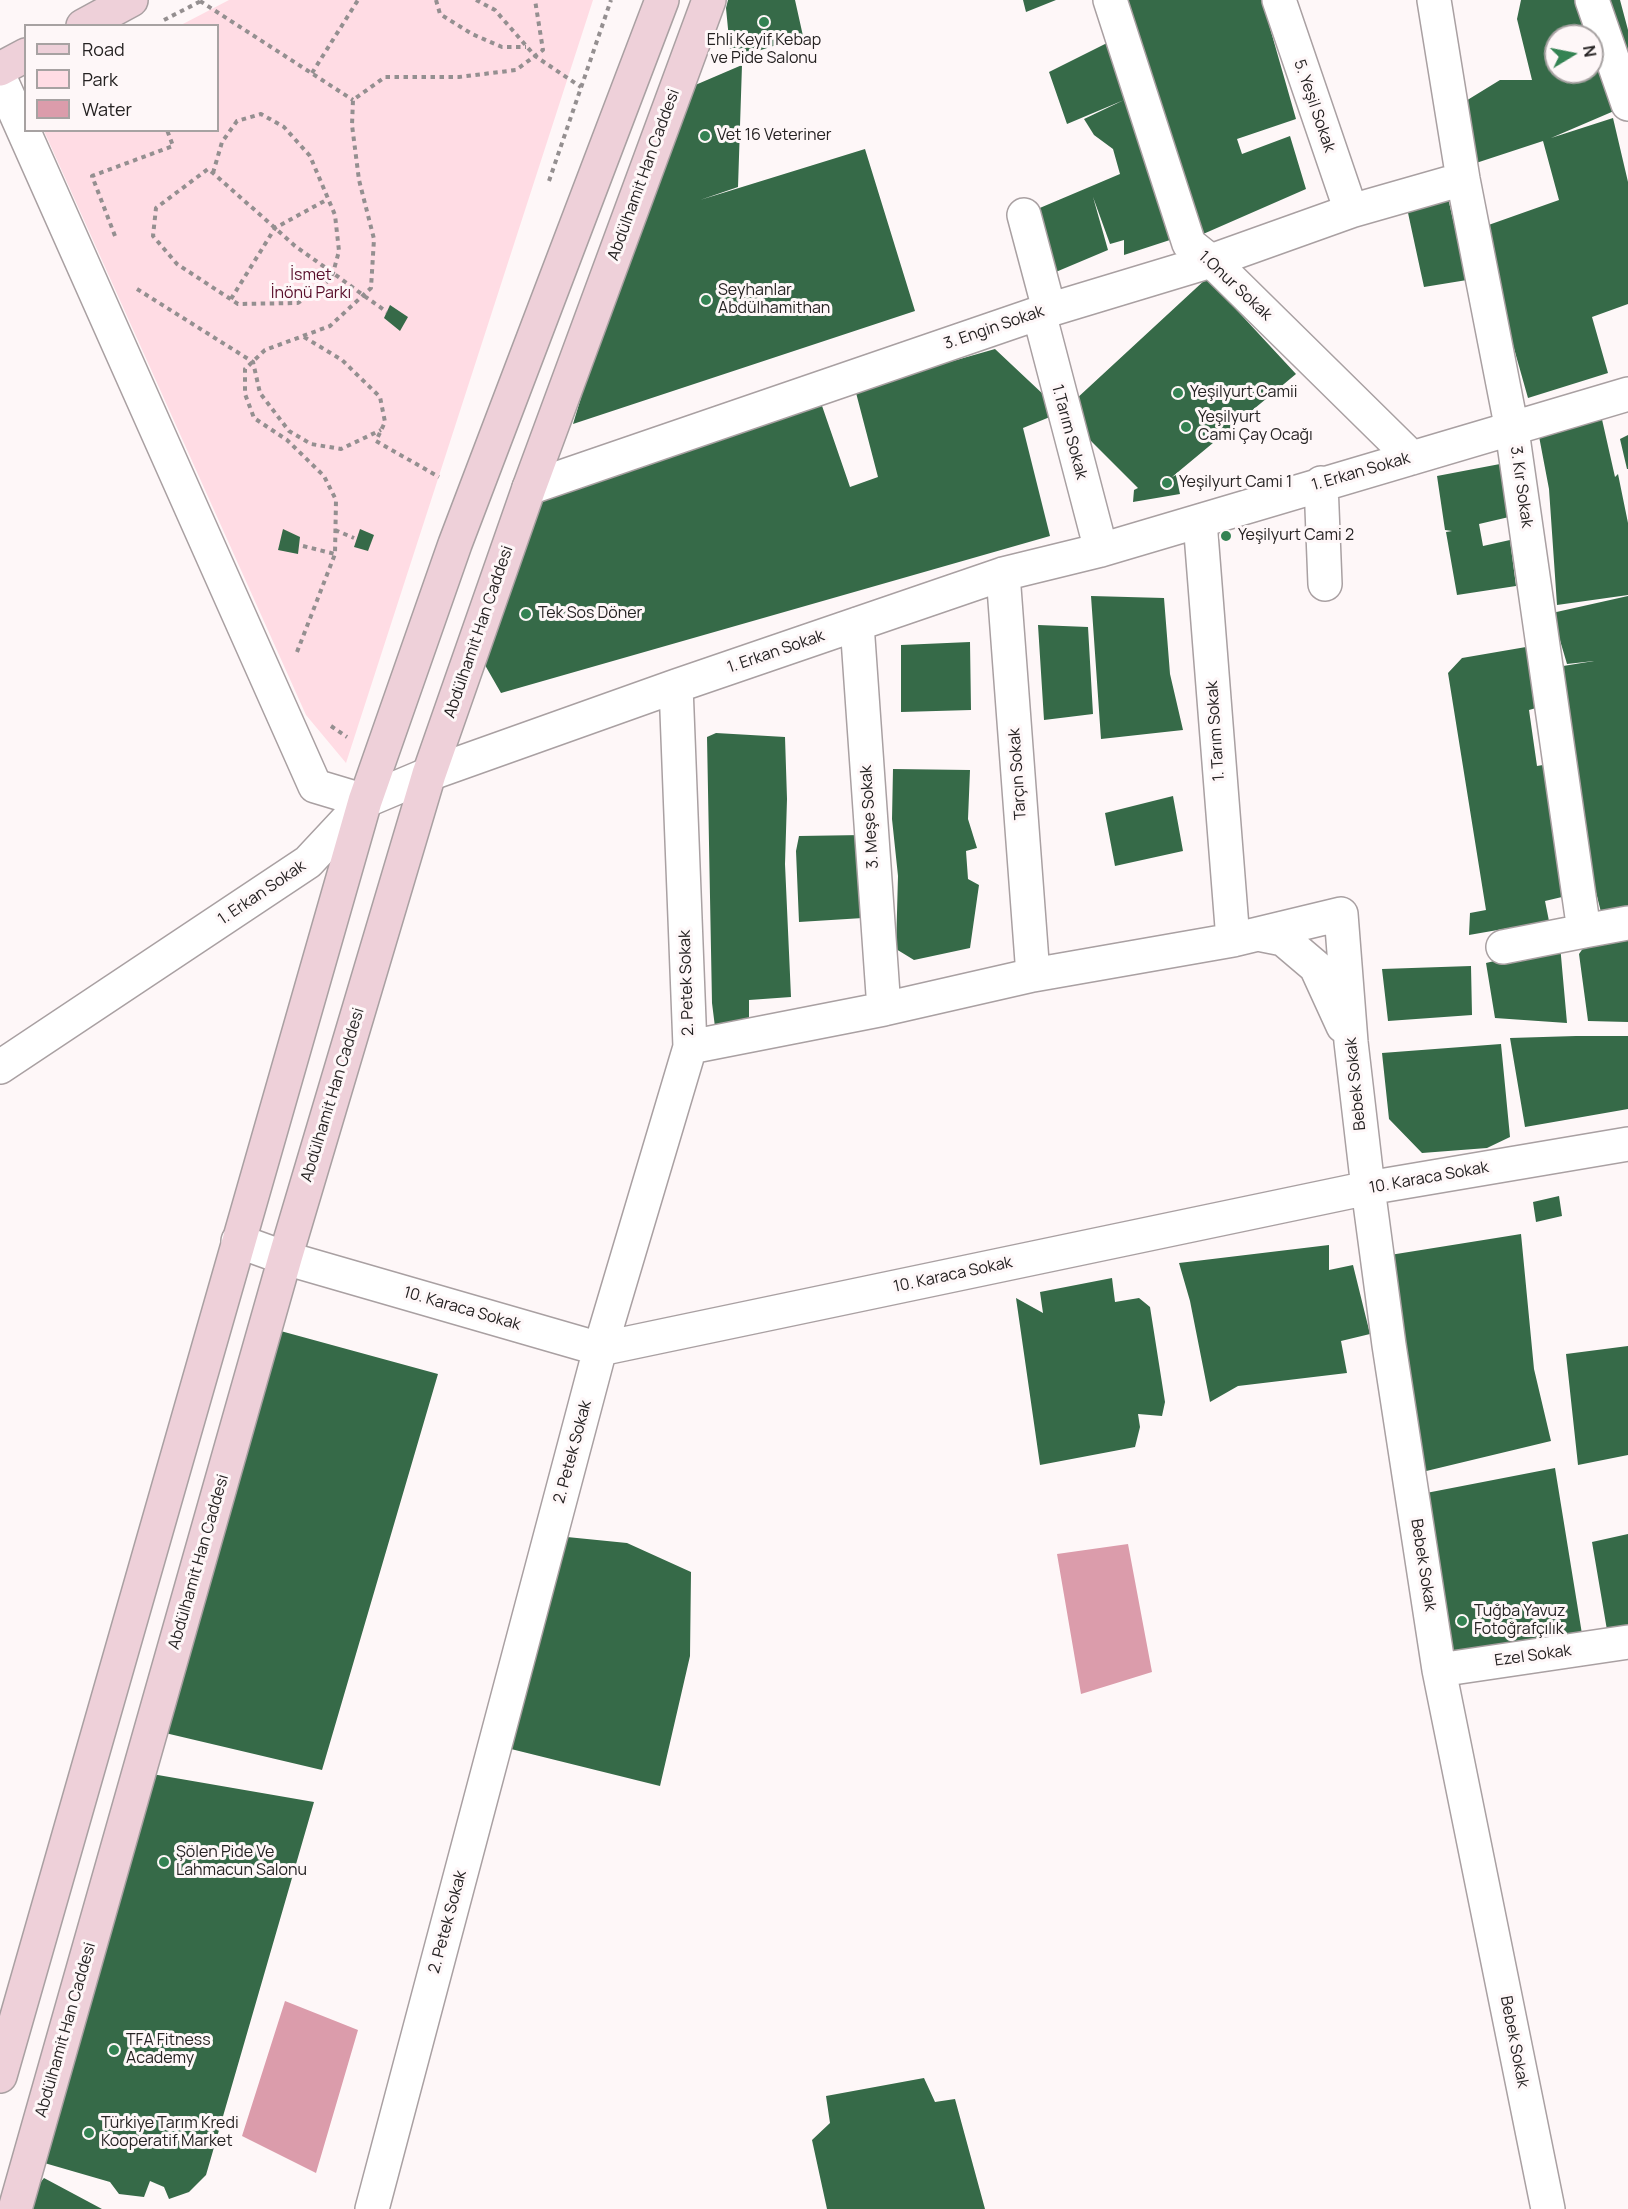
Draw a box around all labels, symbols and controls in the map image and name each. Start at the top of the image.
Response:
marker: Ehli Keyif Kebap ve Pide Salonu [757,15,771,29]
legend [24,24,219,132]
north arrow [1544,24,1604,84]
place label: Ehli Keyif Kebap ve Pide Salonu [707,31,821,69]
text: Road [82,37,125,61]
text: N [1578,44,1602,59]
street label: 5. Yeşil Sokak [1289,57,1339,155]
text: Park [82,67,118,91]
street label: Abdülhamit Han Caddesi [604,87,684,263]
text: Water [82,97,132,121]
place label: Vet 16 Veteriner [717,126,832,146]
marker: Vet 16 Veteriner [698,129,712,143]
street label: 1.Onur Sokak [1194,247,1276,325]
park label: İsmet İnönü Parkı [271,266,351,304]
place label: Seyhanlar Abdülhamithan [718,281,830,319]
marker: Seyhanlar Abdülhamithan [699,293,713,307]
street label: 3. Engin Sokak [941,302,1047,354]
street label: 1.Tarım Sokak [1047,383,1091,481]
place label: Yeşilyurt Camii [1190,383,1298,403]
marker: Yeşilyurt Camii [1171,386,1185,400]
place label: Yeşilyurt Cami Çay Ocağı [1198,408,1313,446]
marker: Yeşilyurt Cami Çay Ocağı [1179,420,1193,434]
street label: 3. Kır Sokak [1506,445,1536,529]
street label: 1. Erkan Sokak [1310,449,1412,495]
place label: Yeşilyurt Cami 1 [1179,473,1292,493]
marker: Yeşilyurt Cami 1 [1160,476,1174,490]
place label: Yeşilyurt Cami 2 [1238,526,1354,546]
marker: Yeşilyurt Cami 2 [1219,529,1233,543]
street label: Abdülhamit Han Caddesi [440,543,518,721]
place label: Tek Sos Döner [538,604,642,624]
marker: Tek Sos Döner [519,607,533,621]
street label: 1. Erkan Sokak [725,626,827,678]
street label: 1. Tarım Sokak [1203,680,1229,782]
street label: Tarçın Sokak [1005,727,1031,821]
street label: 3. Meşe Sokak [857,764,883,870]
street label: 1. Erkan Sokak [215,857,309,929]
street label: 2. Petek Sokak [676,930,698,1036]
street label: Abdülhamit Han Caddesi [297,1006,369,1184]
street label: Bebek Sokak [1342,1037,1370,1131]
street label: 10. Karaca Sokak [1368,1158,1490,1198]
street label: 10. Karaca Sokak [892,1253,1014,1297]
street label: 10. Karaca Sokak [401,1283,523,1335]
street label: 2. Petek Sokak [550,1398,596,1506]
street label: Abdülhamit Han Caddesi [165,1472,233,1652]
street label: Bebek Sokak [1406,1517,1440,1613]
place label: Tuğba Yavuz Fotoğrafçılık [1474,1602,1566,1640]
marker: Tuğba Yavuz Fotoğrafçılık [1455,1614,1469,1628]
street label: Ezel Sokak [1493,1641,1573,1671]
place label: Şölen Pide Ve Lahmacun Salonu [176,1843,307,1881]
marker: Şölen Pide Ve Lahmacun Salonu [157,1855,171,1869]
street label: 2. Petek Sokak [425,1868,471,1976]
street label: Abdülhamit Han Caddesi [32,1940,100,2120]
street label: Bebek Sokak [1496,1994,1532,2090]
place label: TFA Fitness Academy [126,2031,211,2069]
marker: TFA Fitness Academy [107,2043,121,2057]
place label: Türkiye Tarım Kredi Kooperatif Market [101,2114,239,2152]
marker: Türkiye Tarım Kredi Kooperatif Market [82,2126,96,2140]

